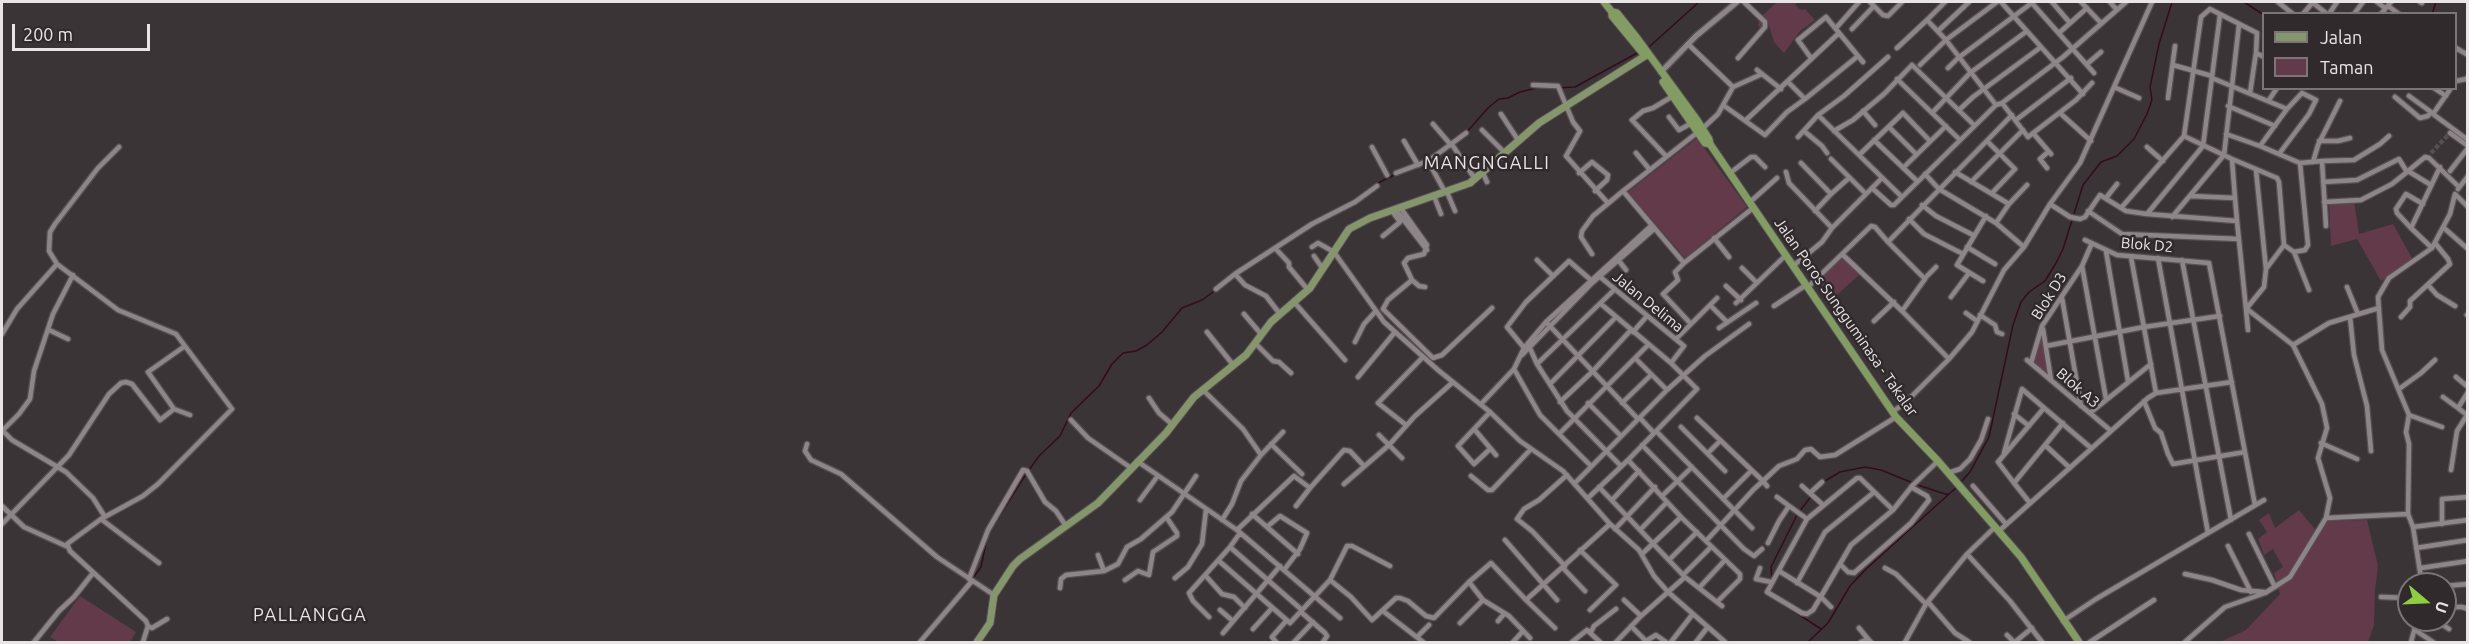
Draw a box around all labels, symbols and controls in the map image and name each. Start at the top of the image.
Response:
scale bar [15,12,153,50]
legend [2262,12,2457,90]
text: 200 m [23,24,73,44]
text: Jalan [2320,27,2362,47]
text: Taman [2320,57,2374,77]
district label: MANGNGALLI [1424,152,1550,174]
street label: Jalan Poros Sungguminasa - Takalar [1770,214,1922,420]
street label: Blok D2 [2120,234,2174,256]
street label: Jalan Delima [1609,268,1687,336]
street label: Blok D3 [2028,269,2070,323]
street label: Blok A3 [2053,364,2103,412]
north arrow [2397,572,2457,632]
text: U [2432,599,2452,615]
district label: PALLANGGA [253,604,367,626]

